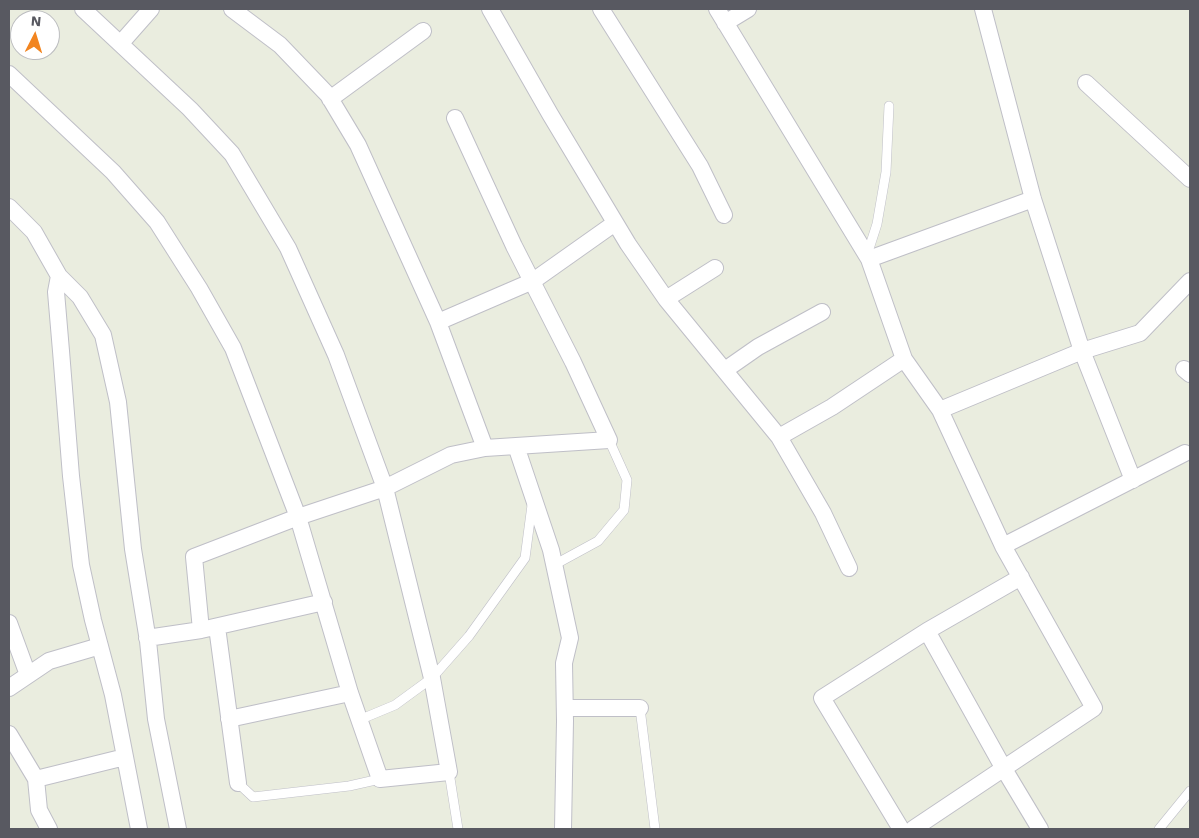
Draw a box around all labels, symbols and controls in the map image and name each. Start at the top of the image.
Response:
north arrow [10,10,60,60]
text: N [30,13,42,29]

